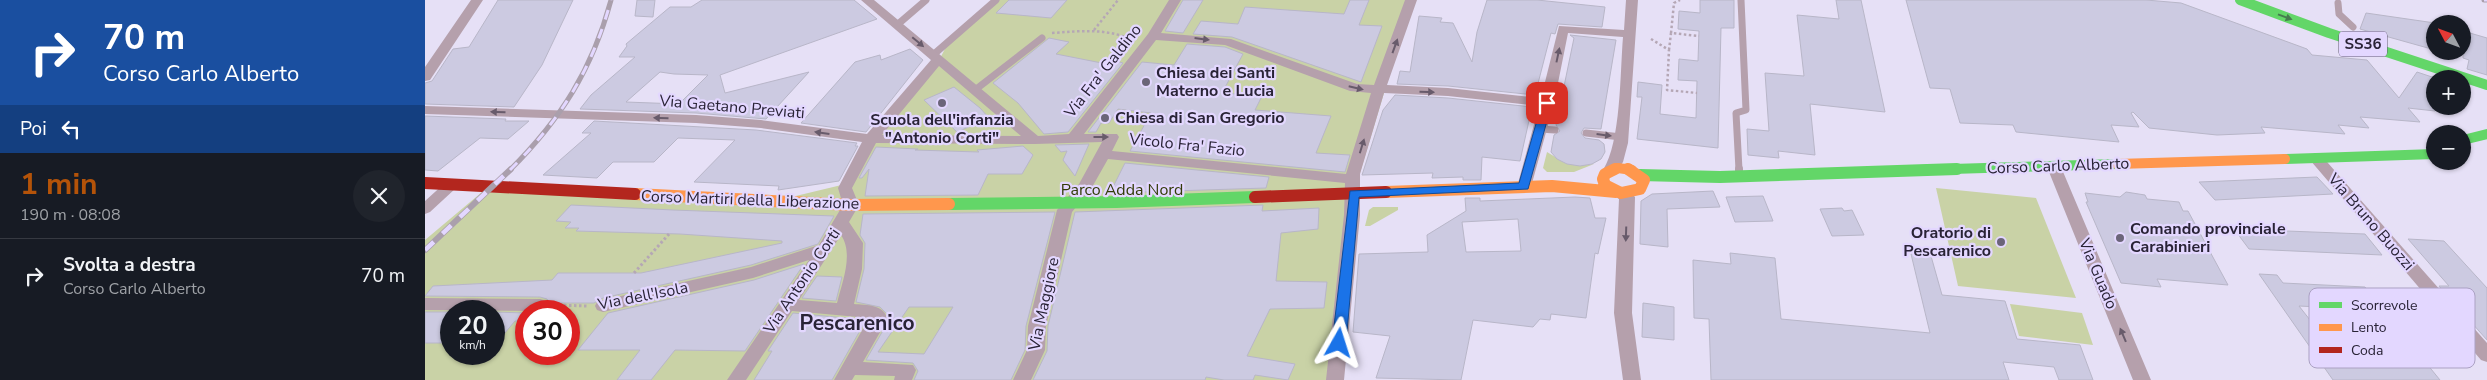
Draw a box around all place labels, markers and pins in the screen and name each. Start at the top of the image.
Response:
place label: Chiesa dei Santi Materno e Lucia [1156,62,1275,102]
marker: Chiesa dei Santi Materno e Lucia [1140,76,1152,88]
pin [1526,82,1568,124]
marker: Scuola dell'infanzia "Antonio Corti" [936,97,948,109]
place label: Chiesa di San Gregorio [1115,107,1284,129]
place label: Scuola dell'infanzia "Antonio Corti" [870,109,1014,149]
marker: Chiesa di San Gregorio [1099,112,1111,124]
place label: Comando provinciale Carabinieri [2130,218,2286,258]
place label: Oratorio di Pescarenico [1903,222,1991,262]
marker: Comando provinciale Carabinieri [2114,232,2126,244]
marker: Oratorio di Pescarenico [1995,236,2007,248]

